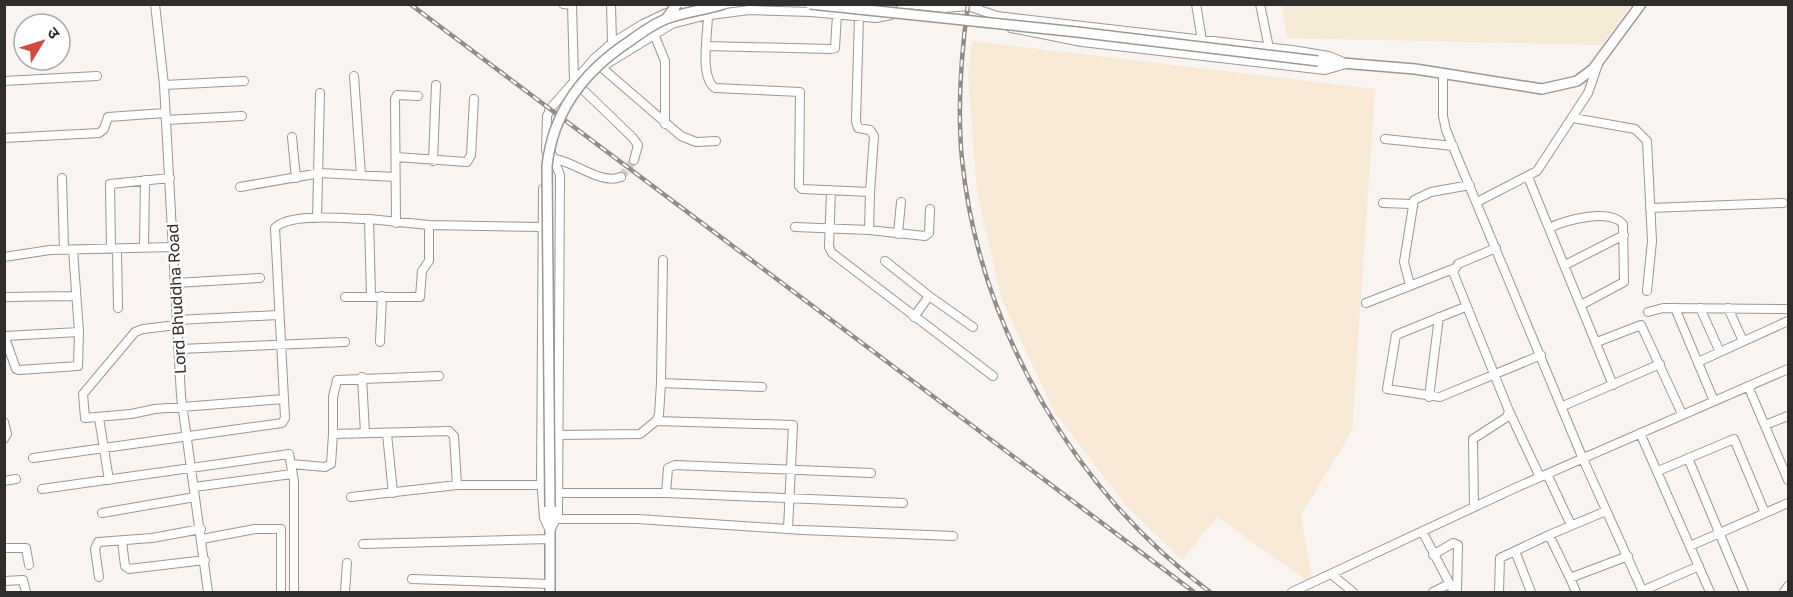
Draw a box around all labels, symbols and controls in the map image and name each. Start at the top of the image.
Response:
north arrow [12,12,72,72]
text: उ [43,23,65,43]
street label: Lord Bhuddha Road [162,223,190,375]

